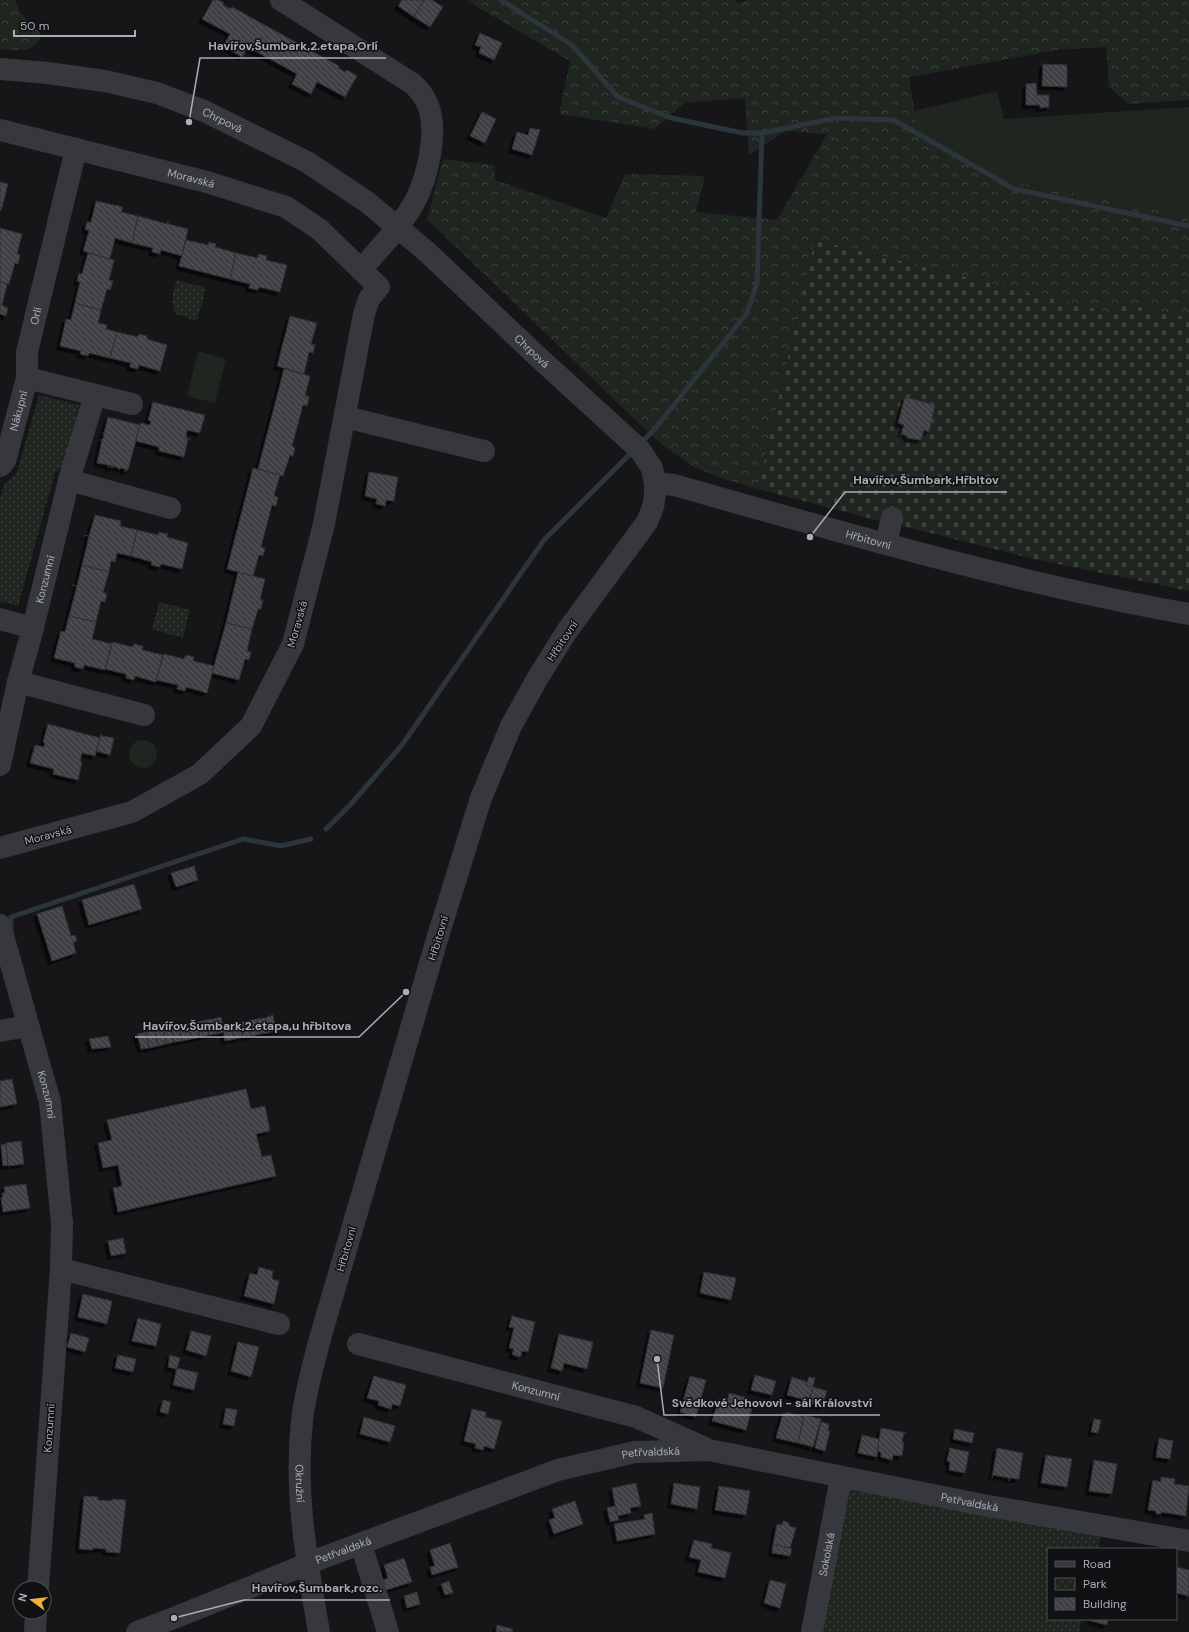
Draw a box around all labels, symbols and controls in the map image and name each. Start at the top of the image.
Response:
scale bar [14,12,135,38]
text: 50 m [20,18,49,34]
callout: Havířov,Šumbark,2.etapa,Orlí [200,34,386,58]
text: Havířov,Šumbark,2.etapa,Orlí [208,38,379,54]
street label: Chrpová [200,104,245,136]
street label: Moravská [166,165,216,191]
street label: Orlí [27,305,45,326]
street label: Chrpová [512,331,552,371]
street label: Nákupní [6,389,30,432]
callout: Havířov,Šumbark,Hřbitov [845,468,1007,492]
text: Havířov,Šumbark,Hřbitov [853,472,999,488]
street label: Hřbitovní [844,527,893,552]
street label: Konzumní [32,553,58,605]
street label: Moravská [284,599,310,649]
street label: Hřbitovní [543,618,581,664]
street label: Moravská [23,822,73,848]
street label: Hřbitovní [425,913,452,962]
callout: Havířov,Šumbark,2.etapa,u hřbitova [135,1013,359,1037]
text: Havířov,Šumbark,2.etapa,u hřbitova [143,1018,351,1034]
street label: Konzumní [34,1069,59,1120]
street label: Hřbitovní [333,1224,359,1273]
street label: Konzumní [511,1378,562,1404]
callout: Svědkové Jehovovi - sál Království [664,1391,880,1415]
text: Svědkové Jehovovi - sál Království [672,1395,873,1411]
street label: Konzumní [40,1403,58,1453]
street label: Petřvaldská [620,1444,680,1462]
street label: Okružní [293,1464,308,1503]
street label: Petřvaldská [940,1490,999,1515]
street label: Sokolská [816,1531,837,1577]
street label: Petřvaldská [313,1533,373,1567]
legend [1047,1548,1177,1620]
text: Road [1083,1556,1111,1572]
callout: Havířov,Šumbark,rozc. [244,1576,390,1600]
text: Park [1083,1576,1107,1592]
north arrow [12,1580,52,1620]
text: Havířov,Šumbark,rozc. [252,1580,382,1596]
text: N [15,1592,30,1603]
text: Building [1083,1596,1127,1612]

